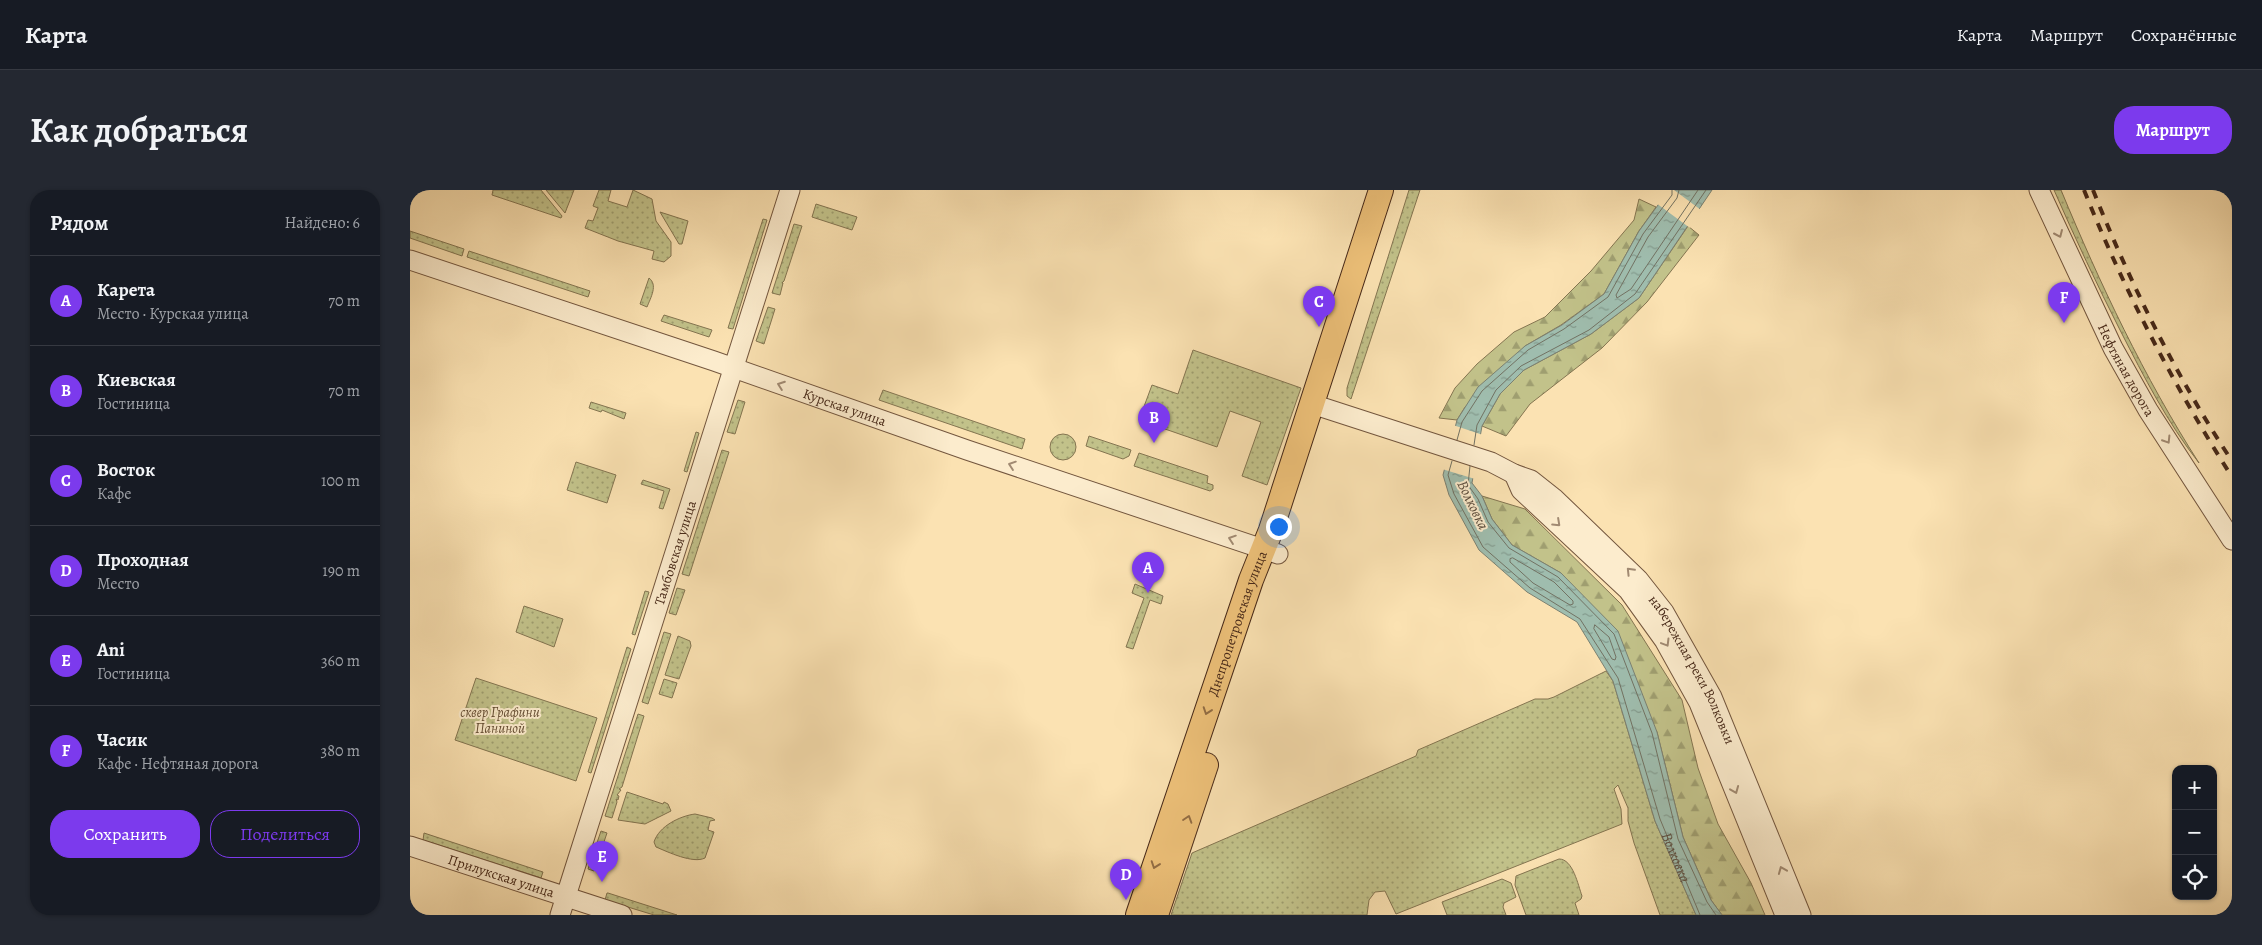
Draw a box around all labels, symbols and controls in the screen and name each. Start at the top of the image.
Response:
text: Карта [25,19,87,51]
text: Карта [1957,23,2002,47]
text: Маршрут [2030,23,2103,47]
text: Сохранённые [2131,23,2237,47]
text: Как добраться [30,106,248,154]
button: Маршрут [2114,106,2232,154]
text: Рядом [50,209,108,237]
text: Найдено: 6 [285,212,360,234]
one-way arrow [2052,229,2063,238]
text: Карета [97,277,155,303]
pin: F [2048,282,2080,323]
pin: C [1303,286,1335,327]
text: A [61,290,71,312]
text: 70 m [328,290,360,312]
text: Место · Курская улица [97,303,249,325]
street label: Нефтяная дорога [2093,321,2159,421]
text: Киевская [97,367,176,393]
text: B [61,380,71,402]
text: 70 m [328,380,360,402]
one-way arrow [777,381,785,391]
street label: Курская улица [800,384,889,431]
text: Гостиница [97,393,170,415]
pin: B [1138,402,1170,443]
one-way arrow [2161,434,2170,443]
text: Восток [97,457,155,483]
one-way arrow [1008,461,1017,471]
text: C [61,470,71,492]
text: 100 m [321,470,360,492]
water label: Волковка [1452,477,1494,533]
text: Кафе [97,483,131,505]
street label: Тамбовская улица [650,498,701,608]
your location [1266,514,1292,540]
one-way arrow [1551,517,1560,526]
one-way arrow [1228,535,1236,545]
text: Проходная [97,547,189,573]
street label: Днепропетровская улица [1204,548,1272,699]
pin: A [1132,552,1164,593]
text: D [60,560,72,582]
text: 190 m [322,560,360,582]
one-way arrow [1627,568,1636,577]
text: Место [97,573,140,595]
street label: набережная реки Волковки [1644,591,1739,747]
text: Ani [97,637,125,663]
one-way arrow [1659,637,1669,646]
text: E [61,650,71,672]
text: 360 m [321,650,360,672]
text: Гостиница [97,663,170,685]
park label: сквер Графини Паниной [460,703,540,738]
one-way arrow [1203,706,1213,715]
text: Часик [97,727,148,753]
text: F [62,740,70,762]
text: 380 m [321,740,360,762]
text: Кафе · Нефтяная дорога [97,753,259,775]
map controls [2172,765,2217,900]
button: + [2172,765,2217,810]
one-way arrow [1729,785,1739,793]
button: Сохранить [50,810,200,858]
button: Поделиться [210,810,360,858]
button: − [2172,810,2217,855]
one-way arrow [1182,815,1192,824]
water label: Волковка [1657,829,1695,886]
pin: E [586,841,618,882]
street label: Прилукская улица [446,850,557,903]
button: locate [2172,855,2217,900]
pin: D [1110,859,1142,900]
one-way arrow [1151,860,1161,869]
one-way arrow [1778,866,1789,875]

